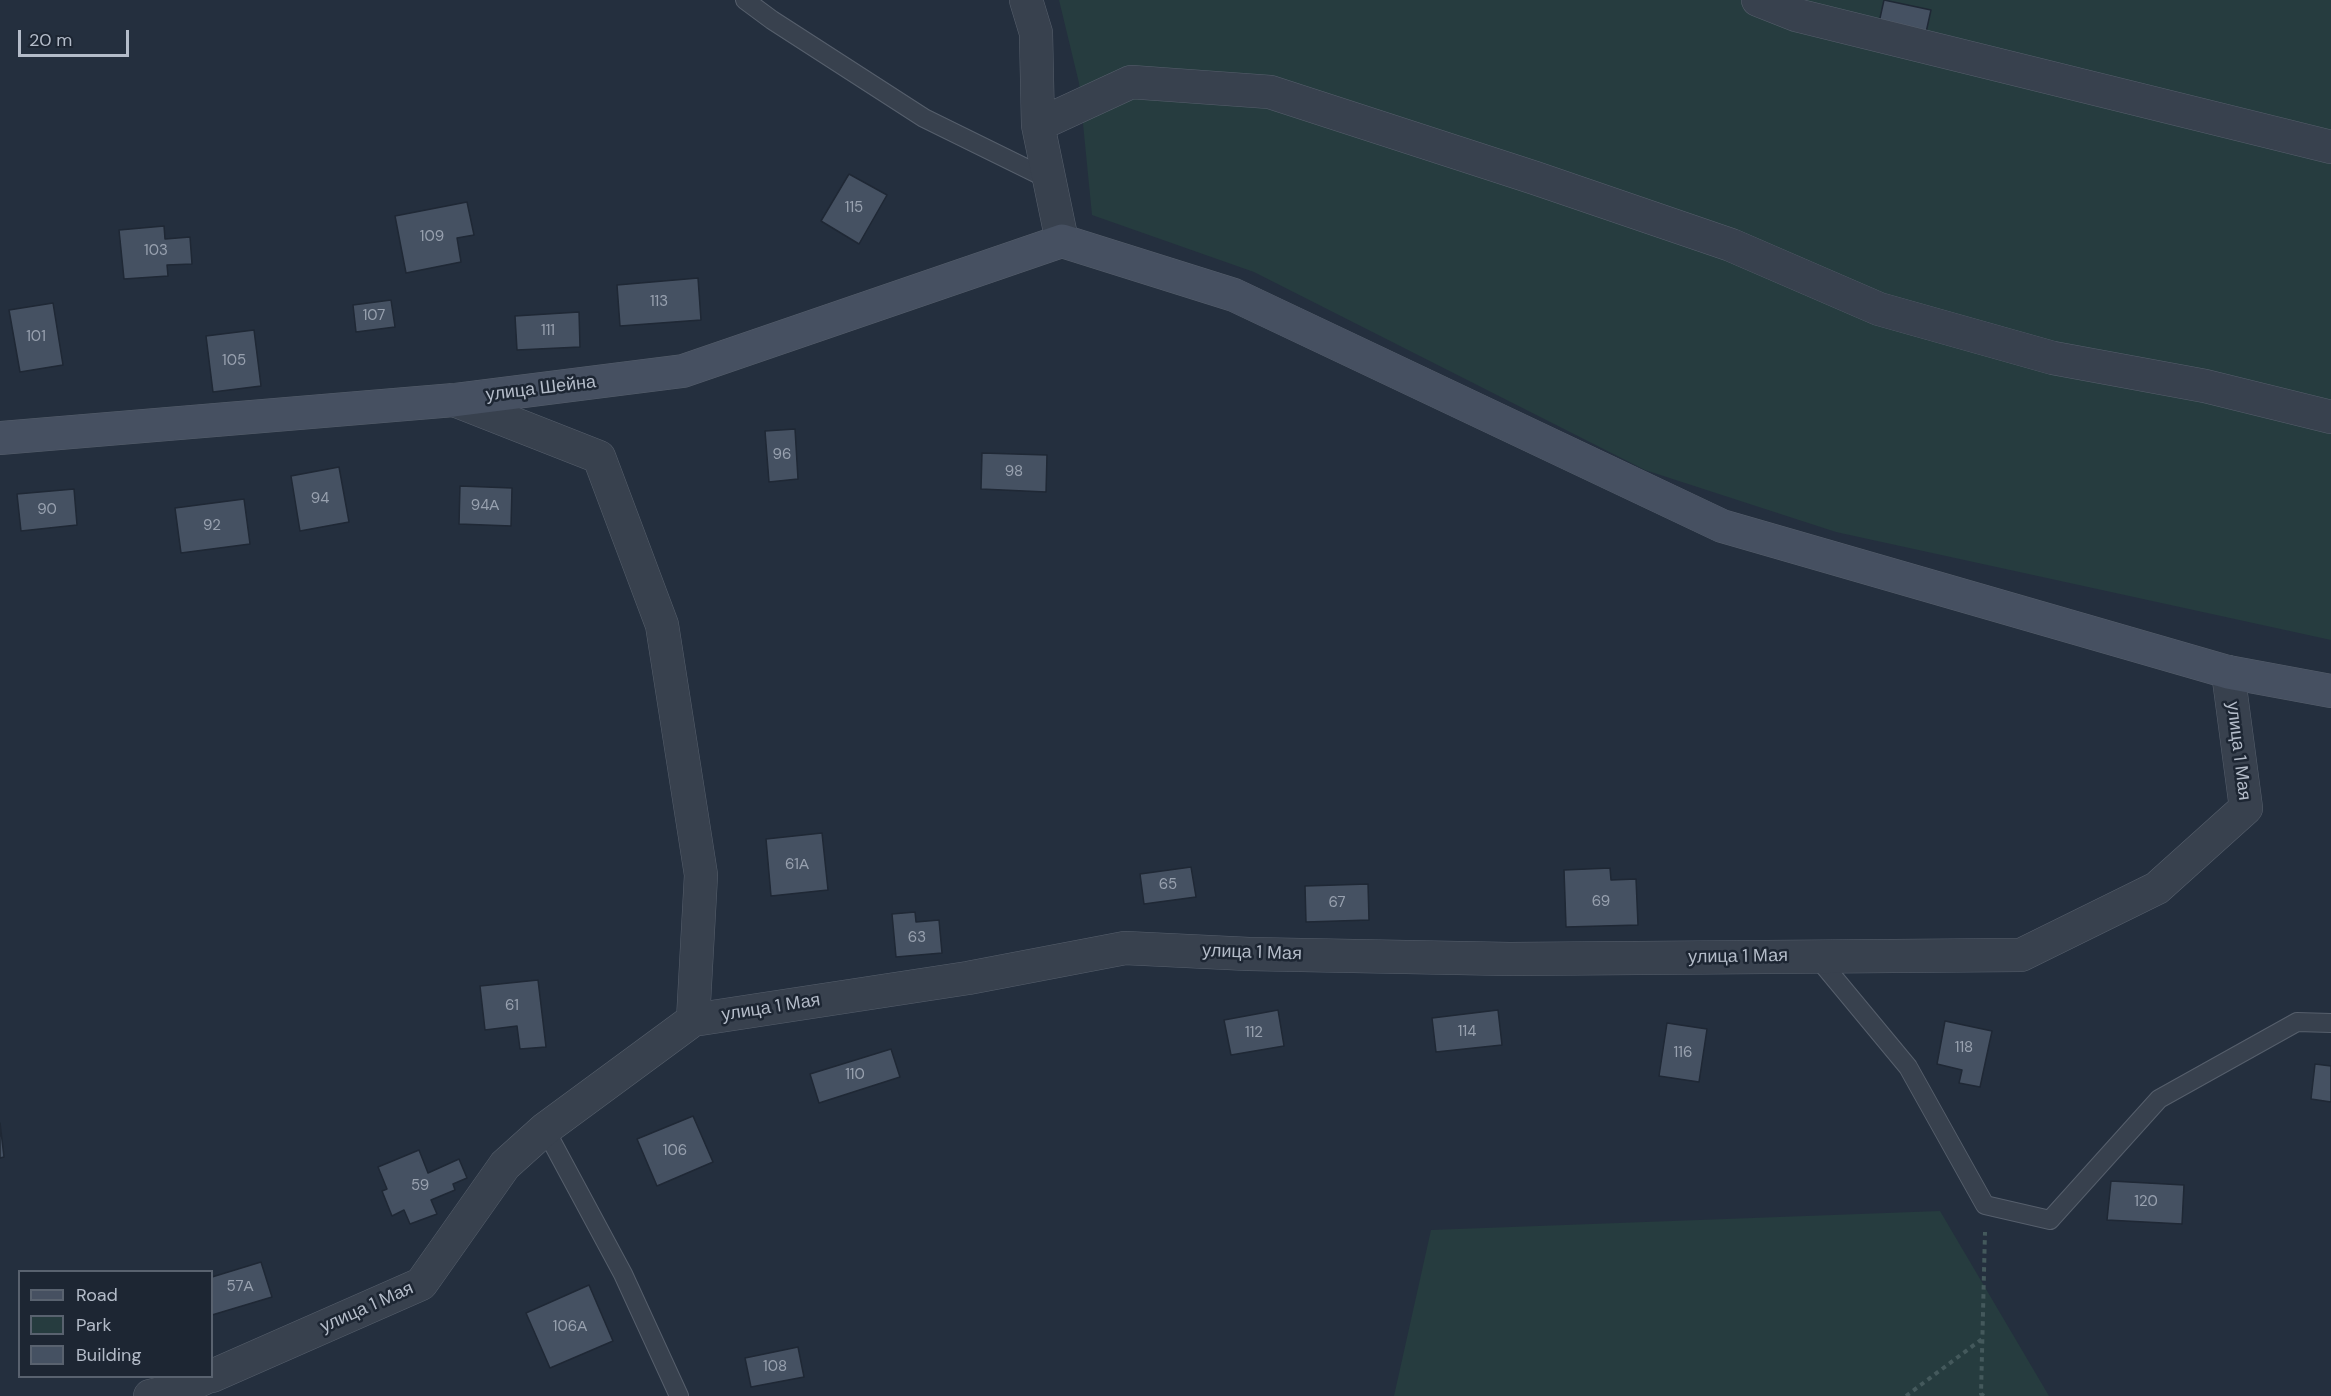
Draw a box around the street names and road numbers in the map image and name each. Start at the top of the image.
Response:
street label: улица Шейна [485,372,597,406]
street label: улица 1 Мая [2221,700,2255,802]
street label: улица 1 Мая [1202,940,1302,966]
street label: улица 1 Мая [1688,945,1788,969]
street label: улица 1 Мая [720,990,822,1026]
street label: улица 1 Мая [317,1278,417,1338]

